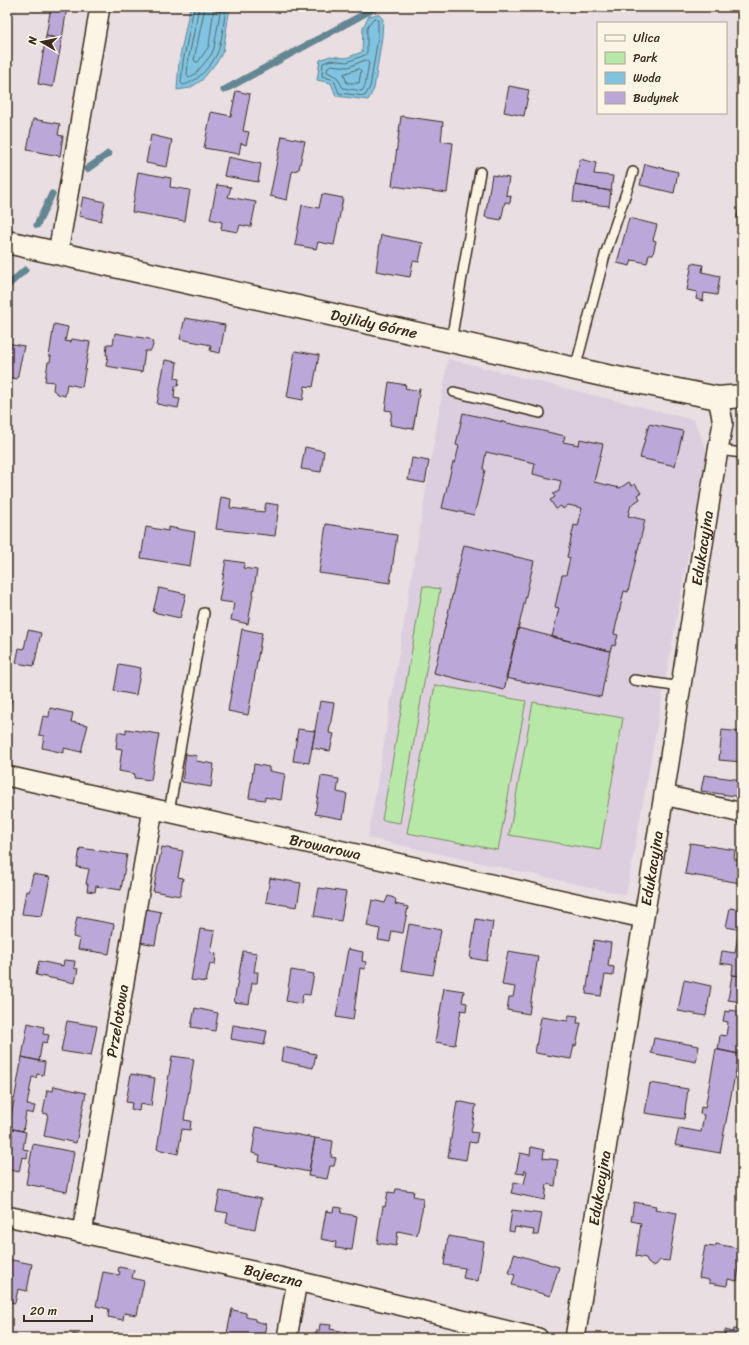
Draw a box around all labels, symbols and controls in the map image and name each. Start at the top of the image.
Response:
north arrow [22,22,62,62]
legend [597,22,727,114]
text: Ulica [633,27,661,49]
text: N [22,35,43,47]
text: Park [633,47,658,69]
text: Woda [633,67,662,89]
text: Budynek [633,87,679,109]
street label: Dojlidy Górne [328,302,420,346]
street label: Edukacyjna [684,508,721,588]
street label: Browarowa [287,826,364,868]
street label: Edukacyjna [633,828,671,908]
street label: Przelotowa [99,982,137,1060]
street label: Edukacyjna [581,1148,619,1227]
street label: Bajeczna [241,1256,306,1295]
scale bar [24,1297,92,1323]
text: 20 m [30,1300,57,1322]

